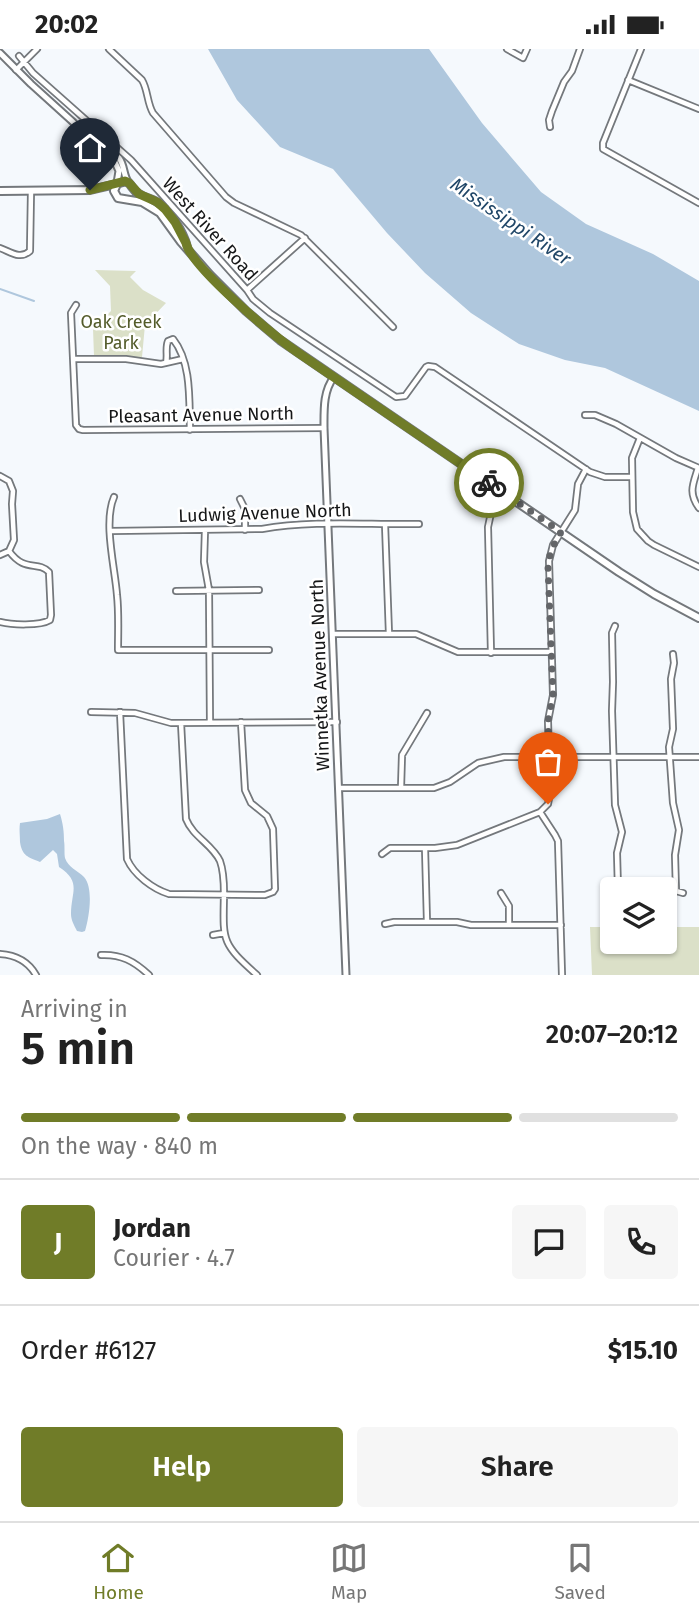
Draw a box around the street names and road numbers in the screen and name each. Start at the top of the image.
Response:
street label: West River Road [158,173,262,285]
street label: Pleasant Avenue North [108,402,294,428]
street label: Ludwig Avenue North [178,499,352,527]
street label: Winnetka Avenue North [306,579,334,771]

